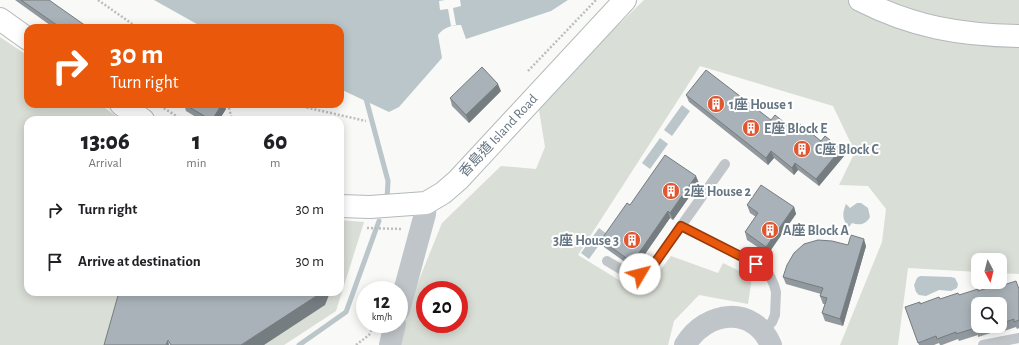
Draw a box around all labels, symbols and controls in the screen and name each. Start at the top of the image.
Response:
icon: right [44,40,96,92]
text: 30 m [110,41,163,69]
text: Turn right [110,74,179,92]
street label: 香島道 Island Road [456,91,540,180]
building icon: 1座 House 1 [706,94,726,114]
place label: 1座 House 1 [729,96,793,112]
building icon: E座 Block E [741,118,761,138]
place label: E座 Block E [764,120,827,136]
text: 13:06 [81,130,130,154]
text: 1 [192,130,201,154]
text: 60 [263,130,287,154]
building icon: C座 Block C [792,139,812,159]
place label: C座 Block C [815,141,879,157]
text: Arrival [88,157,122,170]
text: min [186,157,207,170]
text: m [270,157,280,170]
building icon: 2座 House 2 [661,181,681,201]
place label: 2座 House 2 [684,183,751,199]
icon: right [44,199,66,221]
text: Turn right [78,202,137,217]
text: 30 m [295,202,324,217]
building icon: A座 Block A [760,220,780,240]
place label: A座 Block A [783,222,850,238]
building icon: 3座 House 3 [622,230,642,250]
place label: 3座 House 3 [553,232,619,248]
pin [739,247,773,281]
icon: arrive [44,251,66,273]
position arrow [619,253,661,295]
icon: arrive [745,253,767,275]
north arrow [971,253,1007,289]
map controls [971,253,1007,333]
text: Arrive at destination [78,254,201,269]
text: 30 m [295,254,324,269]
speed limit sign: 20 [416,281,468,333]
text: 12 [374,292,390,312]
button: search [971,297,1007,333]
text: km/h [372,312,392,322]

